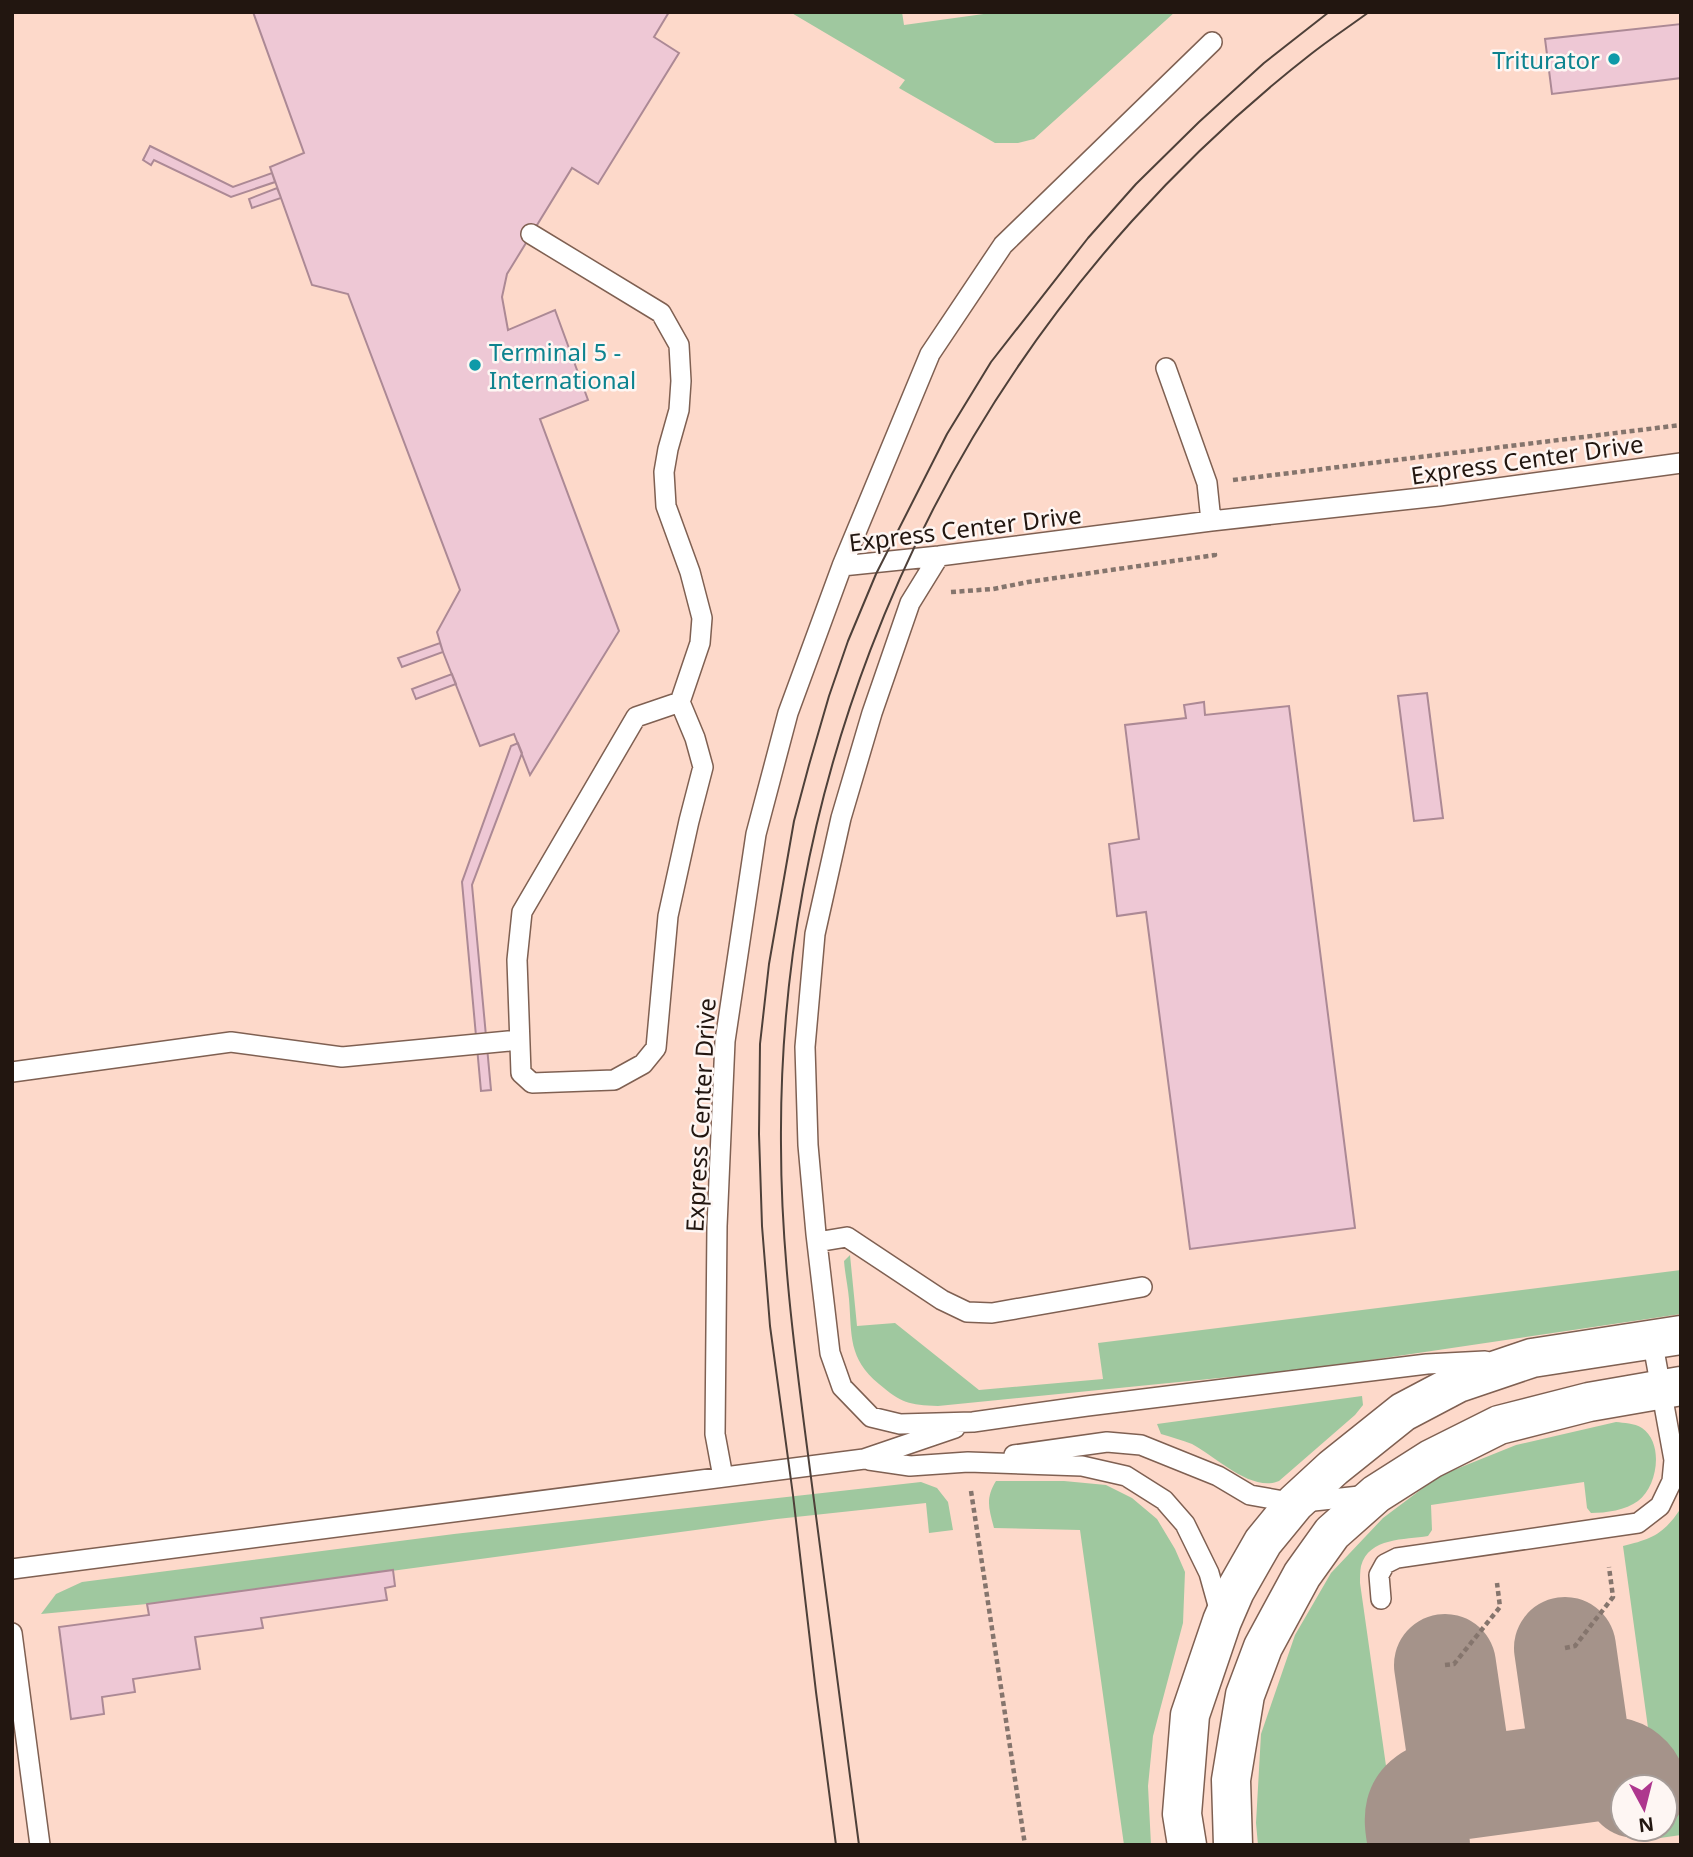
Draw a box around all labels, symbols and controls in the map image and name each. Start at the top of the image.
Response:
place label: Triturator [1492,43,1600,76]
marker: Triturator [1606,51,1622,67]
place label: Terminal 5 - International [489,335,636,396]
marker: Terminal 5 - International [467,357,483,373]
street label: Express Center Drive [1409,426,1645,492]
street label: Express Center Drive [847,497,1083,559]
street label: Express Center Drive [677,997,723,1233]
north arrow [1609,1773,1679,1843]
text: N [1637,1811,1655,1839]

